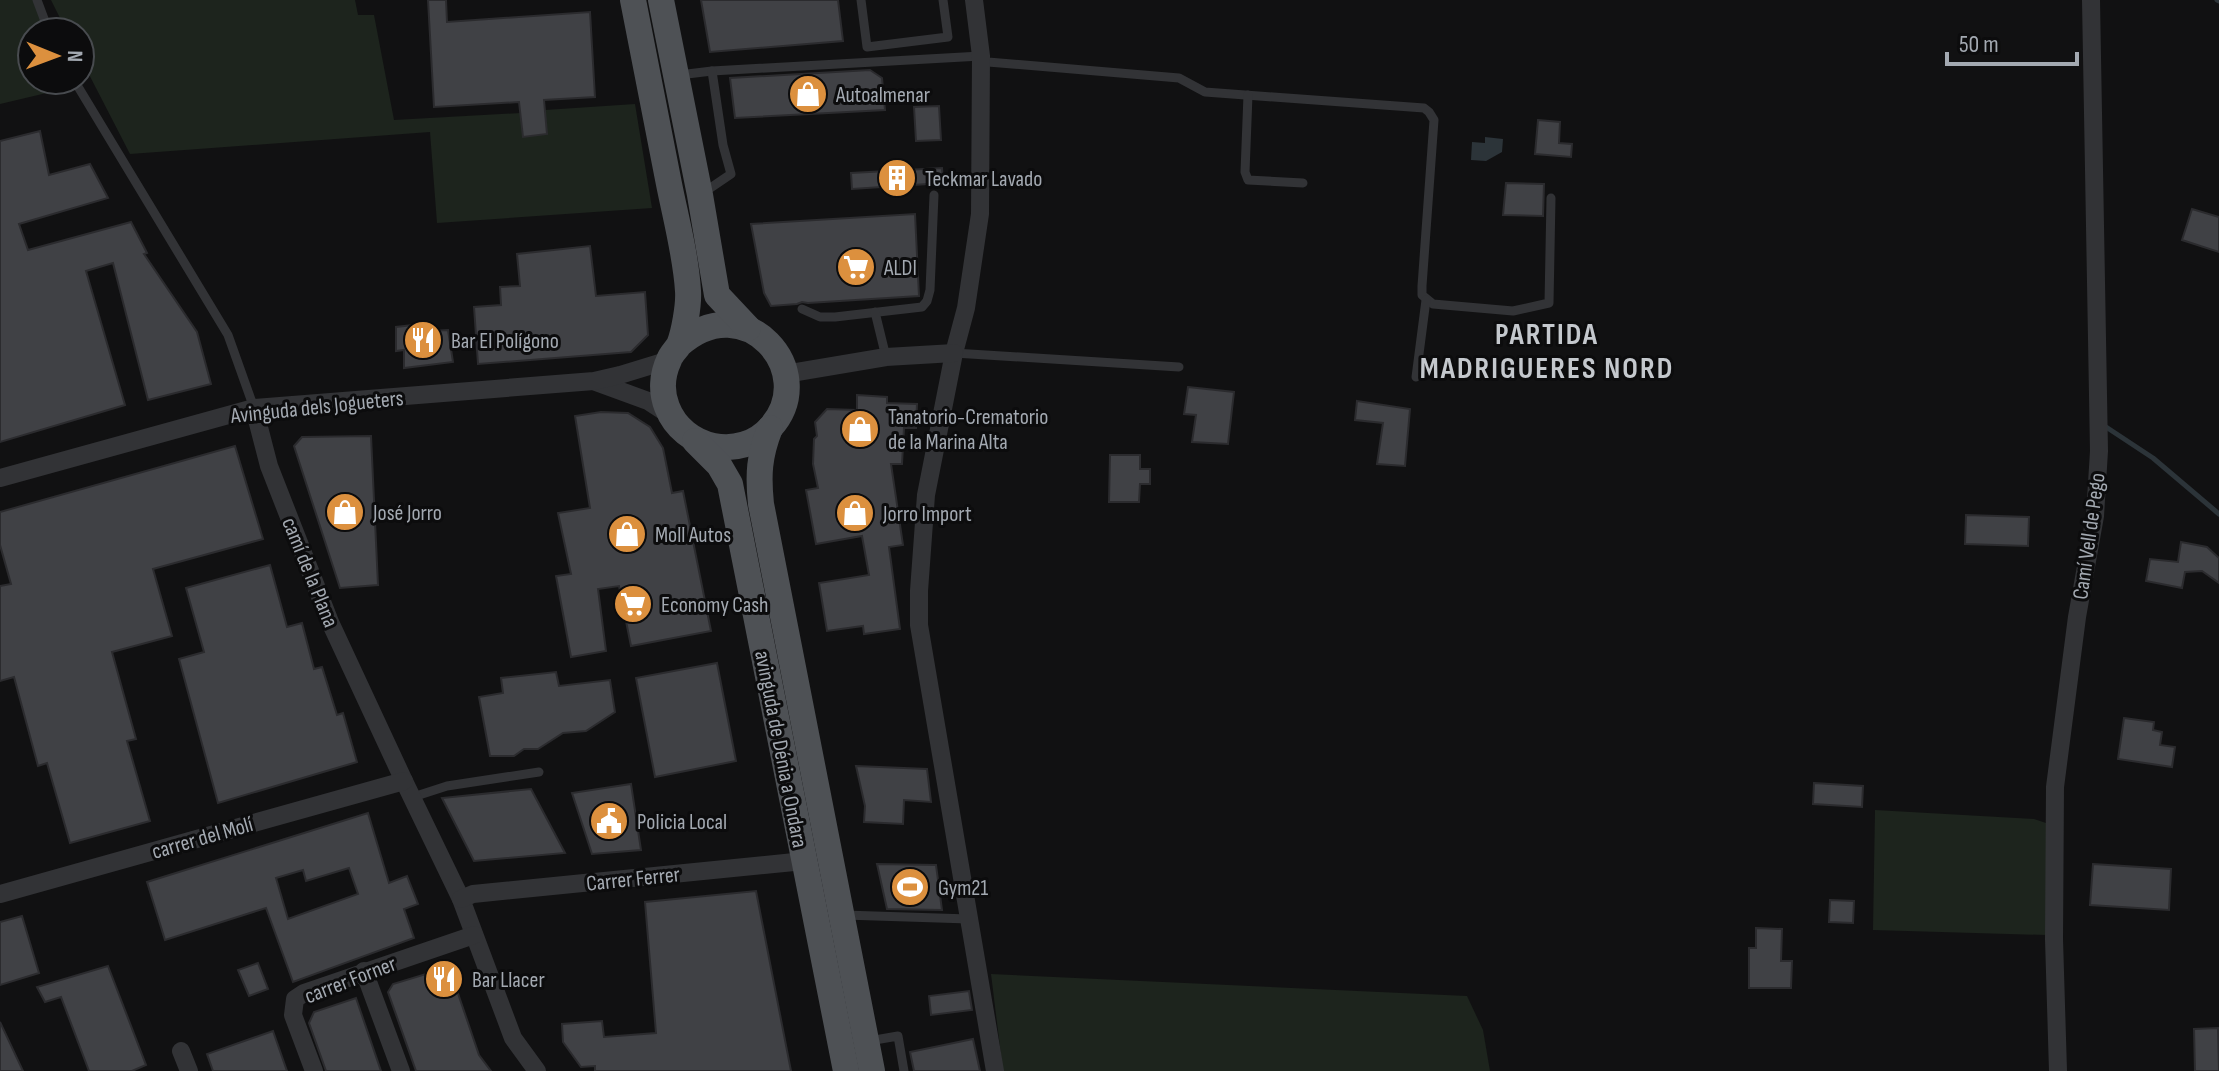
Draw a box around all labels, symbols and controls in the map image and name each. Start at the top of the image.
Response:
north arrow [16,16,96,96]
scale bar [1947,16,2077,66]
text: 50 m [1959,30,1999,59]
text: N [61,50,88,62]
shop icon: Autoalmenar [787,73,829,115]
place label: Autoalmenar [835,82,930,109]
building icon: Teckmar Lavado [876,157,918,199]
place label: Teckmar Lavado [925,166,1042,193]
supermarket icon: ALDI [835,246,877,288]
place label: ALDI [883,255,917,282]
district label: PARTIDA MADRIGUERES NORD [1420,317,1674,387]
restaurant icon: Bar El Polígono [402,319,444,361]
place label: Bar El Polígono [451,328,559,355]
street label: Avinguda dels Jogueters [229,385,405,430]
place label: Tanatorio-Crematorio de la Marina Alta [888,404,1048,456]
shop icon: Tanatorio-Crematorio de la Marina Alta [839,408,881,450]
street label: Camí Vell de Pego [2067,471,2112,601]
shop icon: José Jorro [324,491,366,533]
shop icon: Jorro Import [834,492,876,534]
place label: José Jorro [372,500,442,527]
place label: Jorro Import [882,501,972,528]
shop icon: Moll Autos [606,513,648,555]
street label: camí de la Plana [275,514,344,631]
place label: Moll Autos [655,522,731,549]
supermarket icon: Economy Cash [612,583,654,625]
place label: Economy Cash [661,592,768,619]
street label: avinguda de Dénia a Ondara [748,648,813,850]
public building icon: Policia Local [588,800,630,842]
place label: Policia Local [637,809,727,836]
street label: carrer del Molí [149,811,257,866]
street label: Carrer Ferrer [585,861,681,898]
sports icon: Gym21 [889,866,931,908]
place label: Gym21 [938,875,988,902]
street label: carrer Forner [301,951,400,1010]
restaurant icon: Bar Llacer [423,958,465,1000]
place label: Bar Llacer [472,967,545,994]

